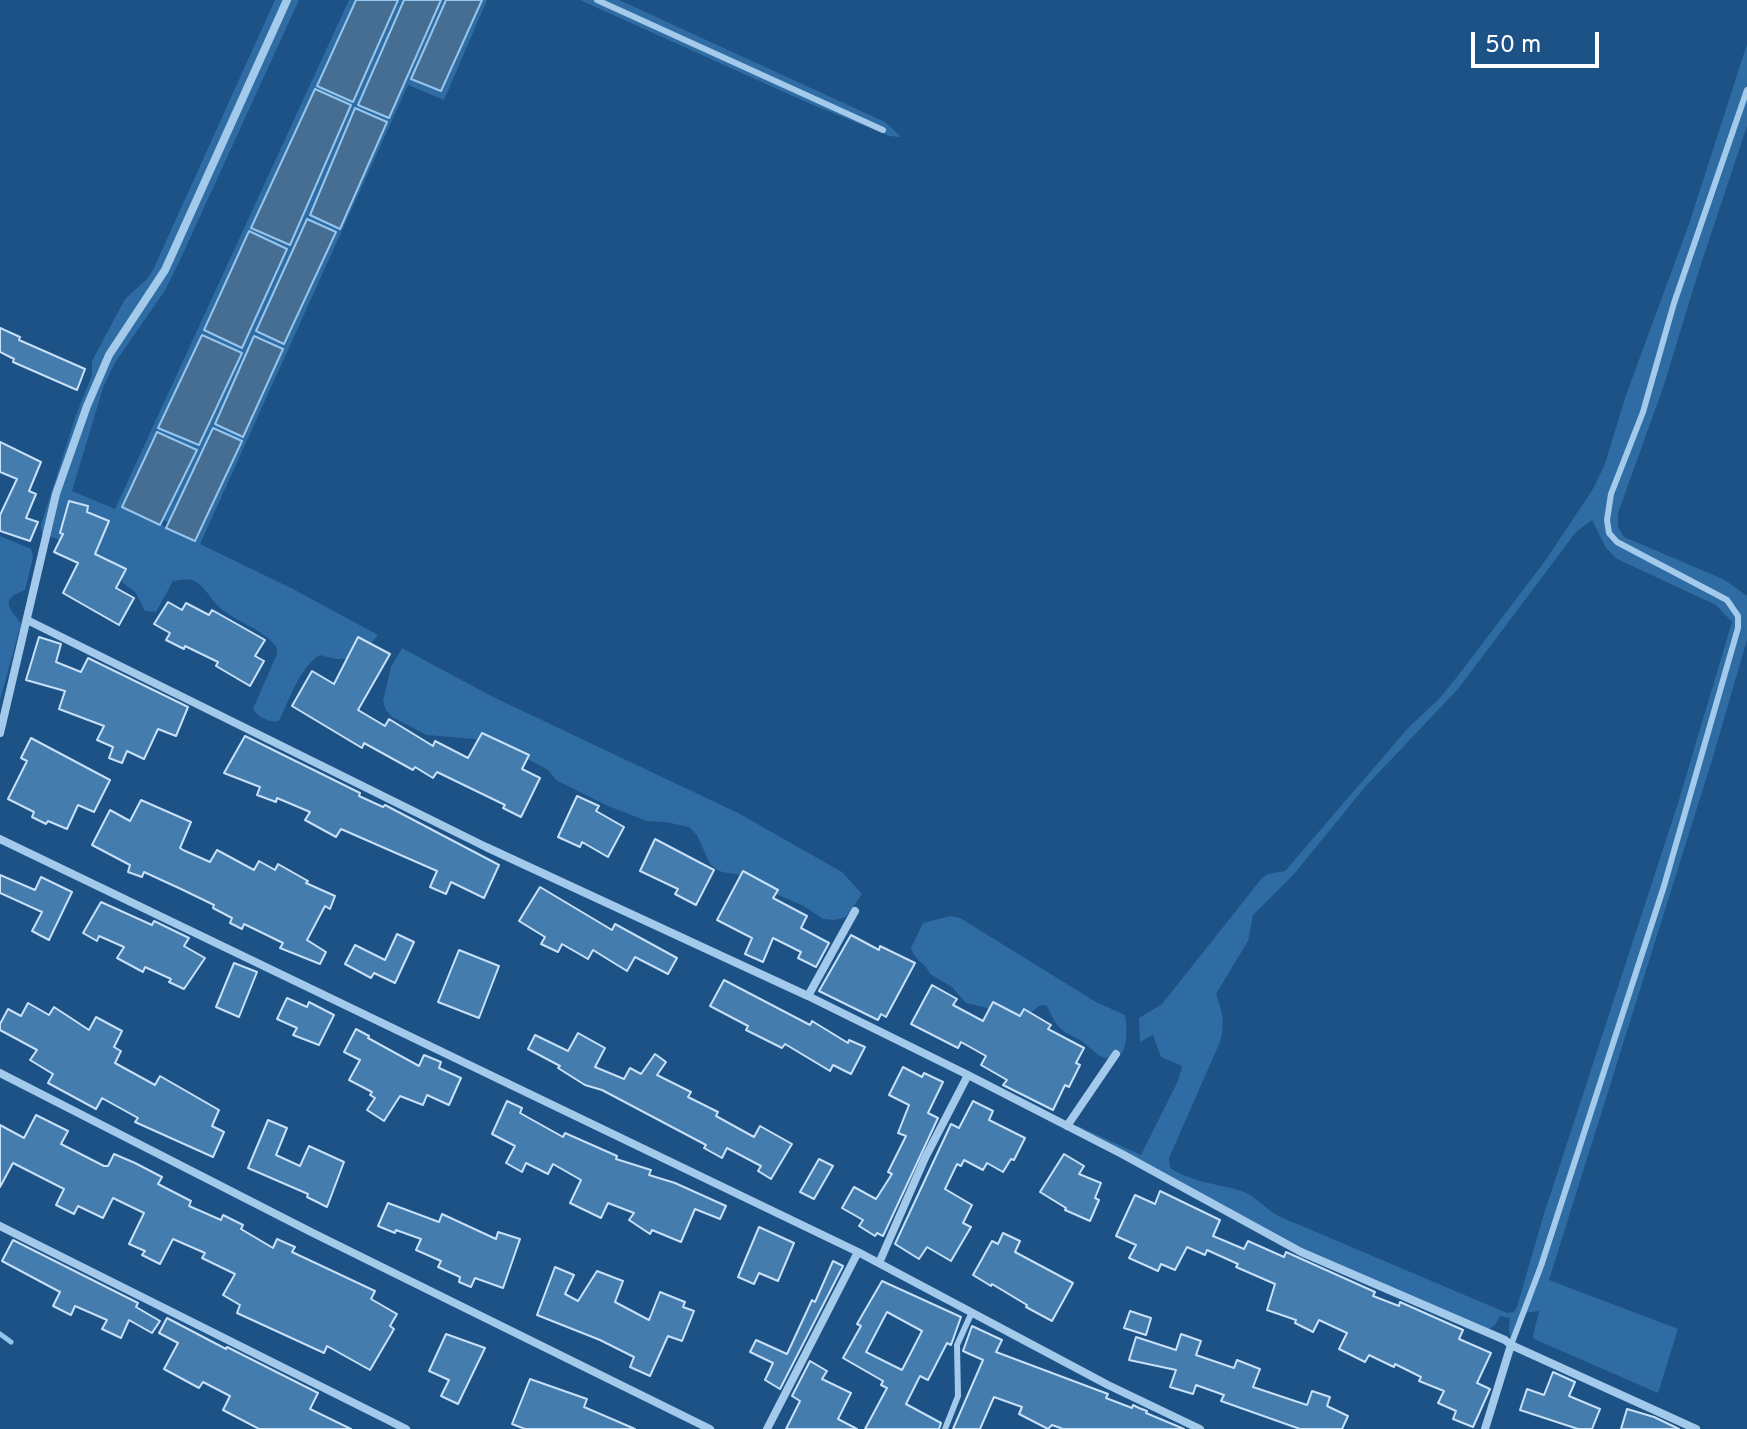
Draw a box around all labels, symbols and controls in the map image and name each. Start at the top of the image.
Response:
scale bar [1475,16,1603,66]
text: 50 m [1485,31,1541,61]

